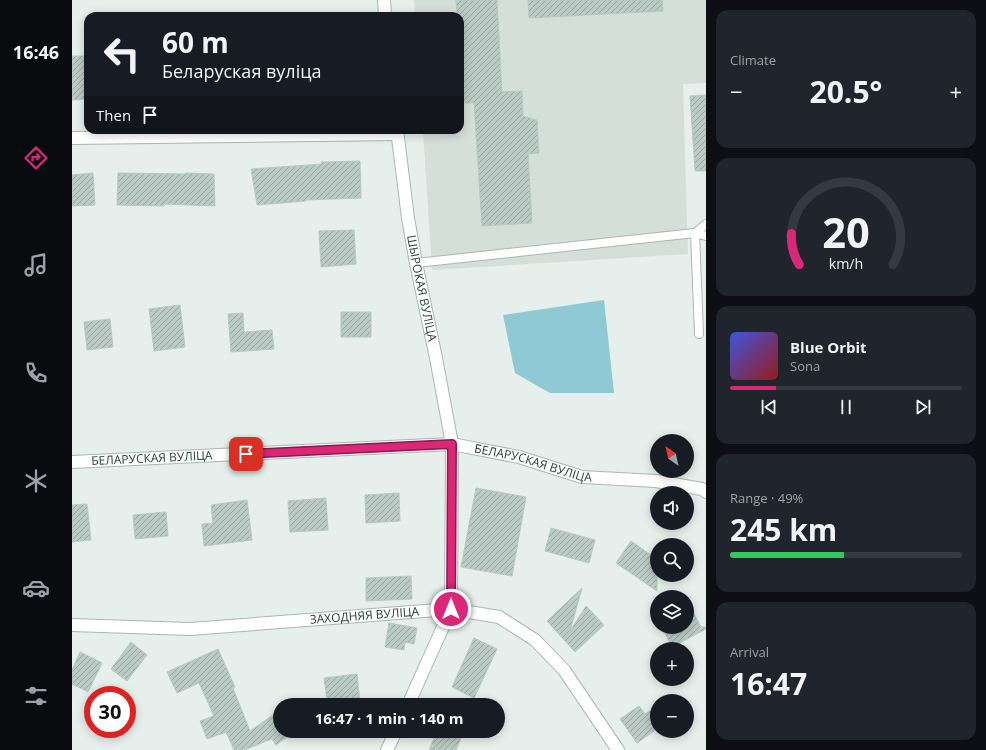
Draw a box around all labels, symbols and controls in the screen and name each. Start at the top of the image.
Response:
text: 60 m [162,23,229,61]
icon: left [96,28,148,80]
text: 16:46 [13,40,59,64]
text: Climate [730,51,776,69]
text: Беларуская вуліца [162,59,322,83]
text: 20.5° [810,71,882,112]
text: − [730,76,743,106]
text: + [949,76,962,106]
icon: arrive [139,104,161,126]
text: Then [96,105,131,125]
icon: directions [22,144,50,172]
text: 20 [822,204,870,260]
street label: ШЫРОКАЯ ВУЛІЦА [403,233,441,343]
icon: music [22,251,50,279]
text: km/h [829,254,863,273]
text: Blue Orbit [790,337,867,357]
text: Sona [790,357,820,375]
icon: phone [22,359,50,387]
icon: previous [758,396,780,418]
icon: pause [835,396,857,418]
icon: next [912,396,934,418]
north arrow [650,434,694,478]
map controls [650,434,694,738]
pin [229,437,263,471]
street label: БЕЛАРУСКАЯ ВУЛІЦА [473,440,593,486]
icon: arrive [235,443,257,465]
street label: БЕЛАРУСКАЯ ВУЛІЦА [91,446,213,469]
icon: climate [22,467,50,495]
button: sound [650,486,694,530]
text: Range · 49% [730,489,803,507]
text: 245 km [730,509,837,550]
button: search [650,538,694,582]
icon: car [22,574,50,602]
position arrow [430,588,472,630]
button: layers [650,590,694,634]
street label: ЗАХОДНЯЯ ВУЛІЦА [309,602,420,628]
button: + [650,642,694,686]
text: Arrival [730,643,769,661]
text: 16:47 [730,663,807,704]
icon: filters [22,682,50,710]
speed limit sign: 30 [84,686,136,738]
button: − [650,694,694,738]
text: 16:47 · 1 min · 140 m [315,708,463,728]

